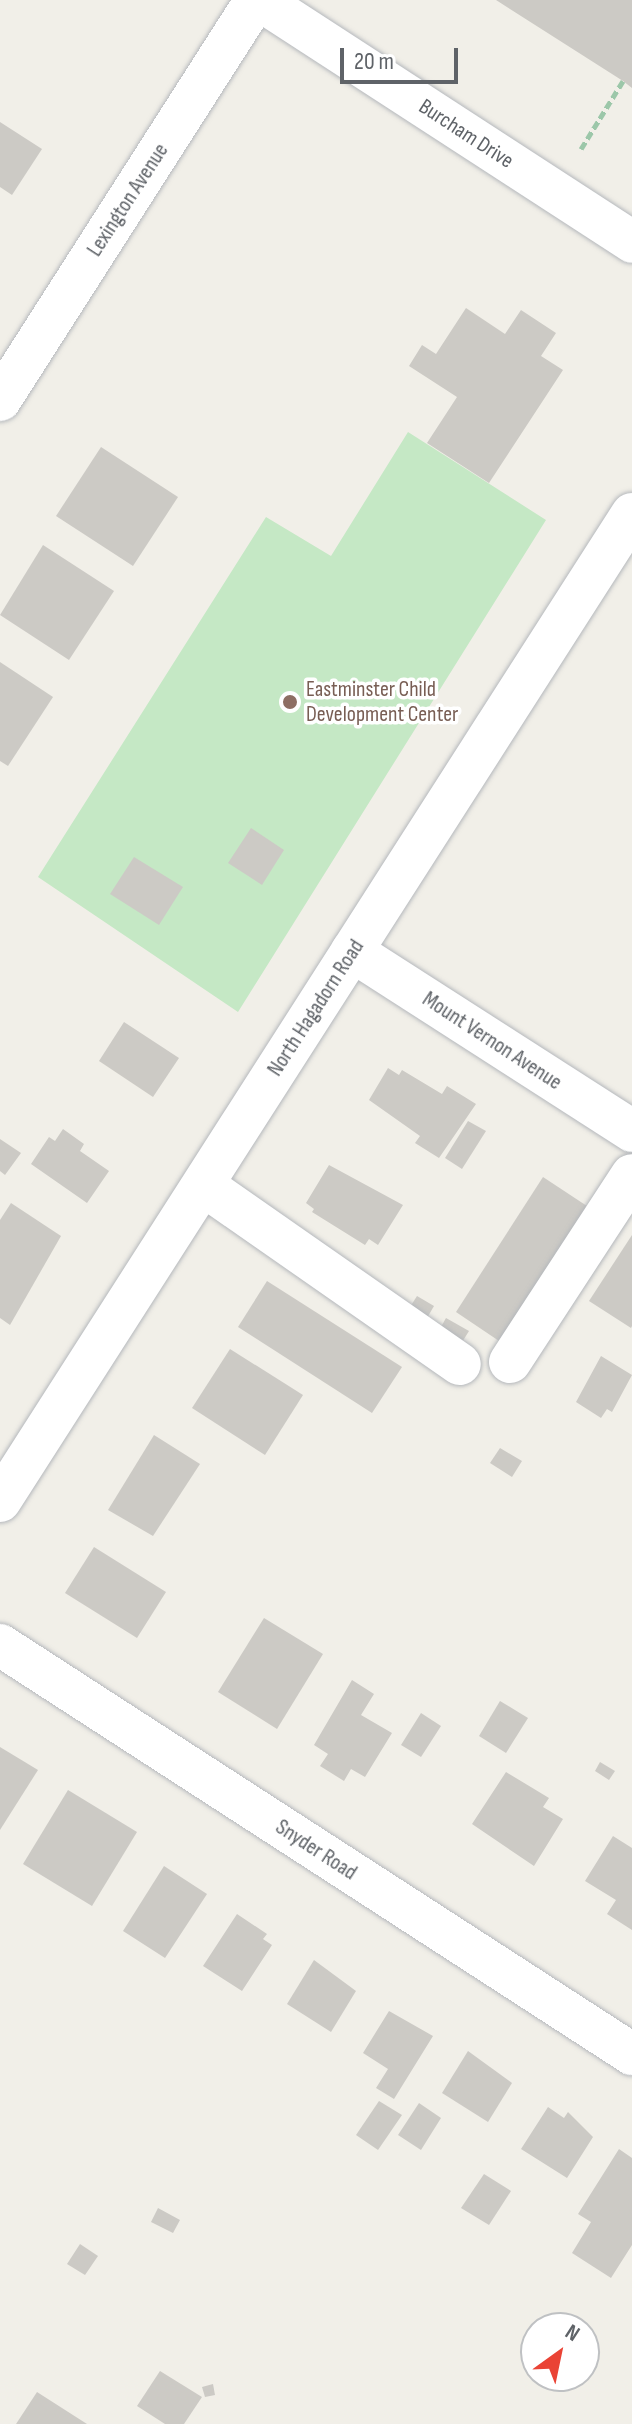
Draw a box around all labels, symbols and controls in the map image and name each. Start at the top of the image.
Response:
scale bar [344,32,462,82]
text: 20 m [354,47,394,76]
street label: Burcham Drive [414,94,518,174]
street label: Lexington Avenue [82,139,174,261]
place label: Eastminster Child Development Center [306,676,458,728]
marker: Eastminster Child Development Center [281,693,299,711]
street label: North Hagadorn Road [262,935,370,1081]
street label: Mount Vernon Avenue [417,986,567,1096]
street label: Snyder Road [270,1814,362,1886]
north arrow [520,2312,600,2392]
text: N [560,2319,585,2348]

